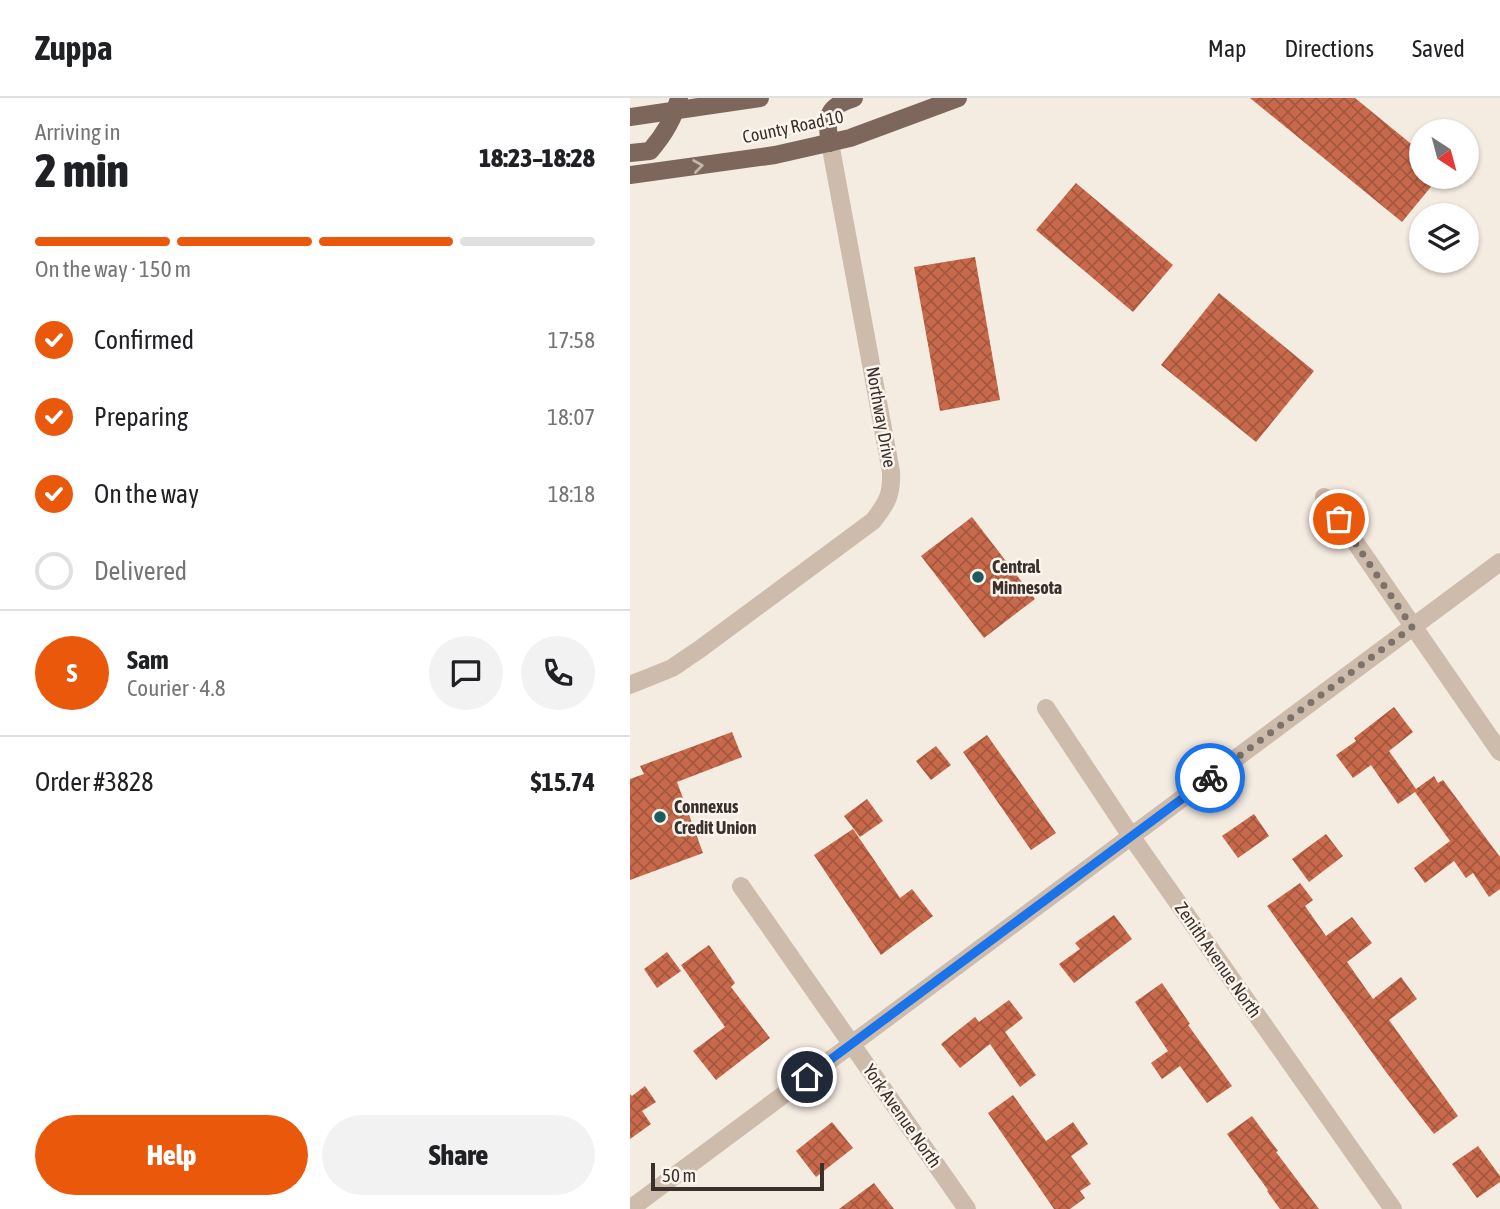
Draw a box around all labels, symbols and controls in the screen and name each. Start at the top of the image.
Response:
text: Zuppa [35,29,112,67]
text: Map [1208,35,1246,62]
text: Directions [1284,35,1374,62]
text: Saved [1412,35,1465,62]
street label: County Road 10 [740,106,845,147]
text: Arriving in [35,119,121,145]
north arrow [1409,119,1479,189]
map controls [1409,119,1479,273]
text: 18:23–18:28 [479,143,595,173]
text: 2 min [35,144,129,197]
one-way arrow [692,158,703,173]
button: layers [1409,203,1479,273]
text: On the way · 150 m [35,256,191,282]
icon: check [35,321,73,359]
text: Confirmed [94,325,194,355]
text: 17:58 [548,327,595,353]
street label: Northway Drive [862,365,901,469]
icon: check [35,398,73,436]
text: Preparing [94,402,188,432]
text: 18:07 [547,404,595,430]
icon: check [35,475,73,513]
text: On the way [94,479,199,509]
text: 18:18 [548,481,595,507]
pin [1309,489,1369,549]
icon: bag [1320,500,1358,538]
text: Delivered [94,556,187,586]
place label: Central Minnesota [992,556,1062,598]
marker: Central Minnesota [970,569,986,585]
button: chat [429,636,503,710]
button: phone [521,636,595,710]
text: Sam [127,645,169,675]
text: S [67,658,77,688]
text: Courier · 4.8 [127,675,226,701]
courier [1175,743,1245,813]
icon: bike [1191,759,1229,797]
text: Order #3828 [35,767,154,797]
text: $15.74 [531,767,595,797]
place label: Connexus Credit Union [674,796,757,838]
marker: Connexus Credit Union [652,809,668,825]
street label: Zenith Avenue North [1171,898,1266,1021]
pin [777,1047,837,1107]
icon: home [788,1058,826,1096]
street label: York Avenue North [859,1060,946,1171]
button: Help [35,1115,308,1195]
button: Share [322,1115,595,1195]
scale bar [651,1160,824,1192]
text: 50 m [662,1164,696,1186]

